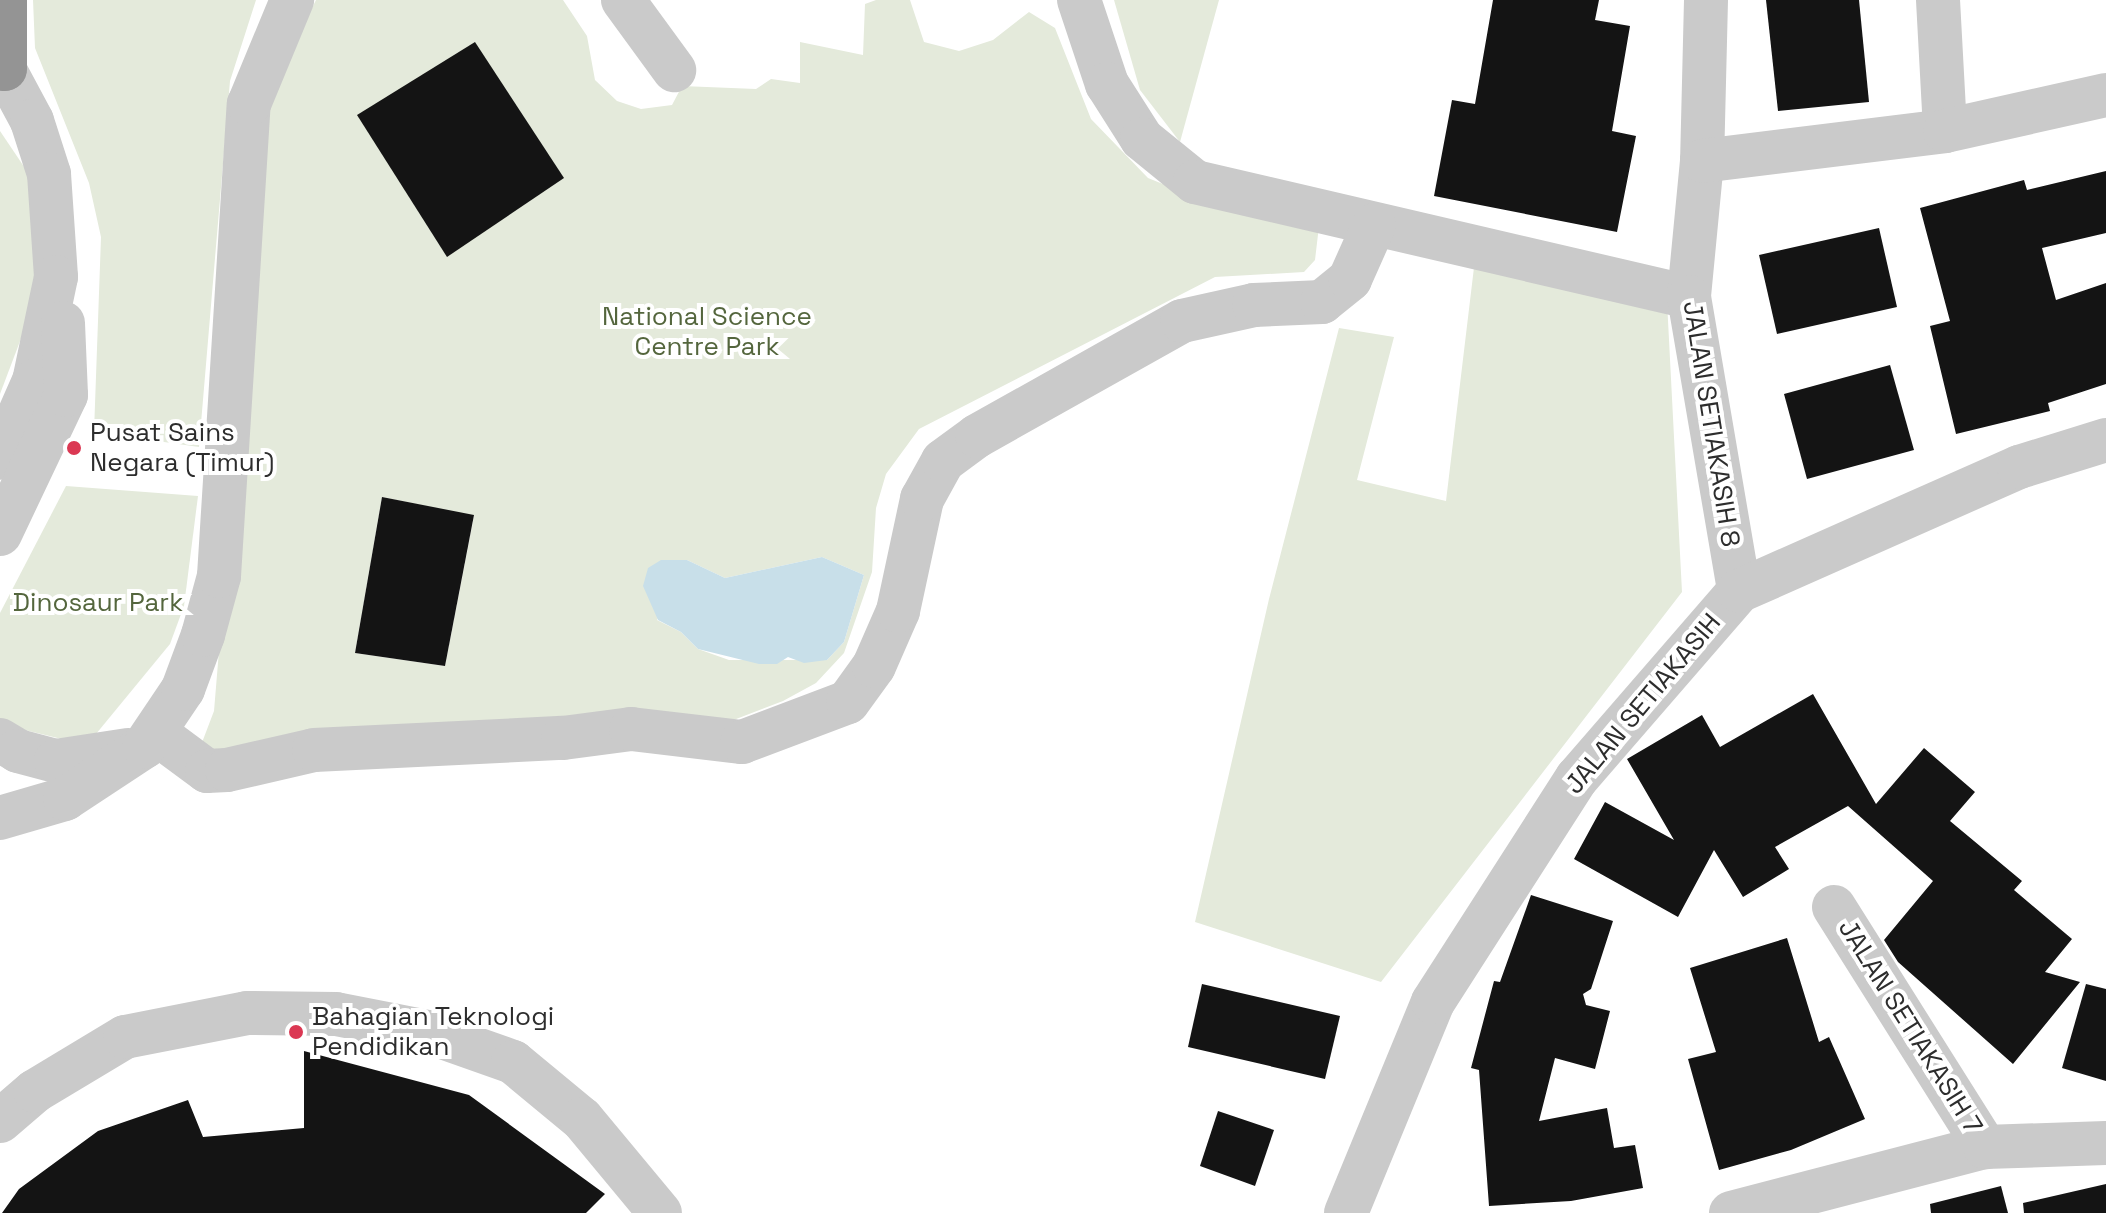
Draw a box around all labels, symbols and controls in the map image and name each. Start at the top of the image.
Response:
street label: JALAN SETIAKASIH 8 [1676,299,1746,549]
park label: National Science Centre Park [602,301,812,362]
place label: Pusat Sains Negara (Timur) [90,417,274,478]
marker: Pusat Sains Negara (Timur) [65,439,83,457]
park label: Dinosaur Park [13,587,183,619]
street label: JALAN SETIAKASIH [1559,608,1727,800]
street label: JALAN SETIAKASIH 7 [1831,914,1989,1140]
place label: Bahagian Teknologi Pendidikan [312,1001,555,1062]
marker: Bahagian Teknologi Pendidikan [287,1023,305,1041]

